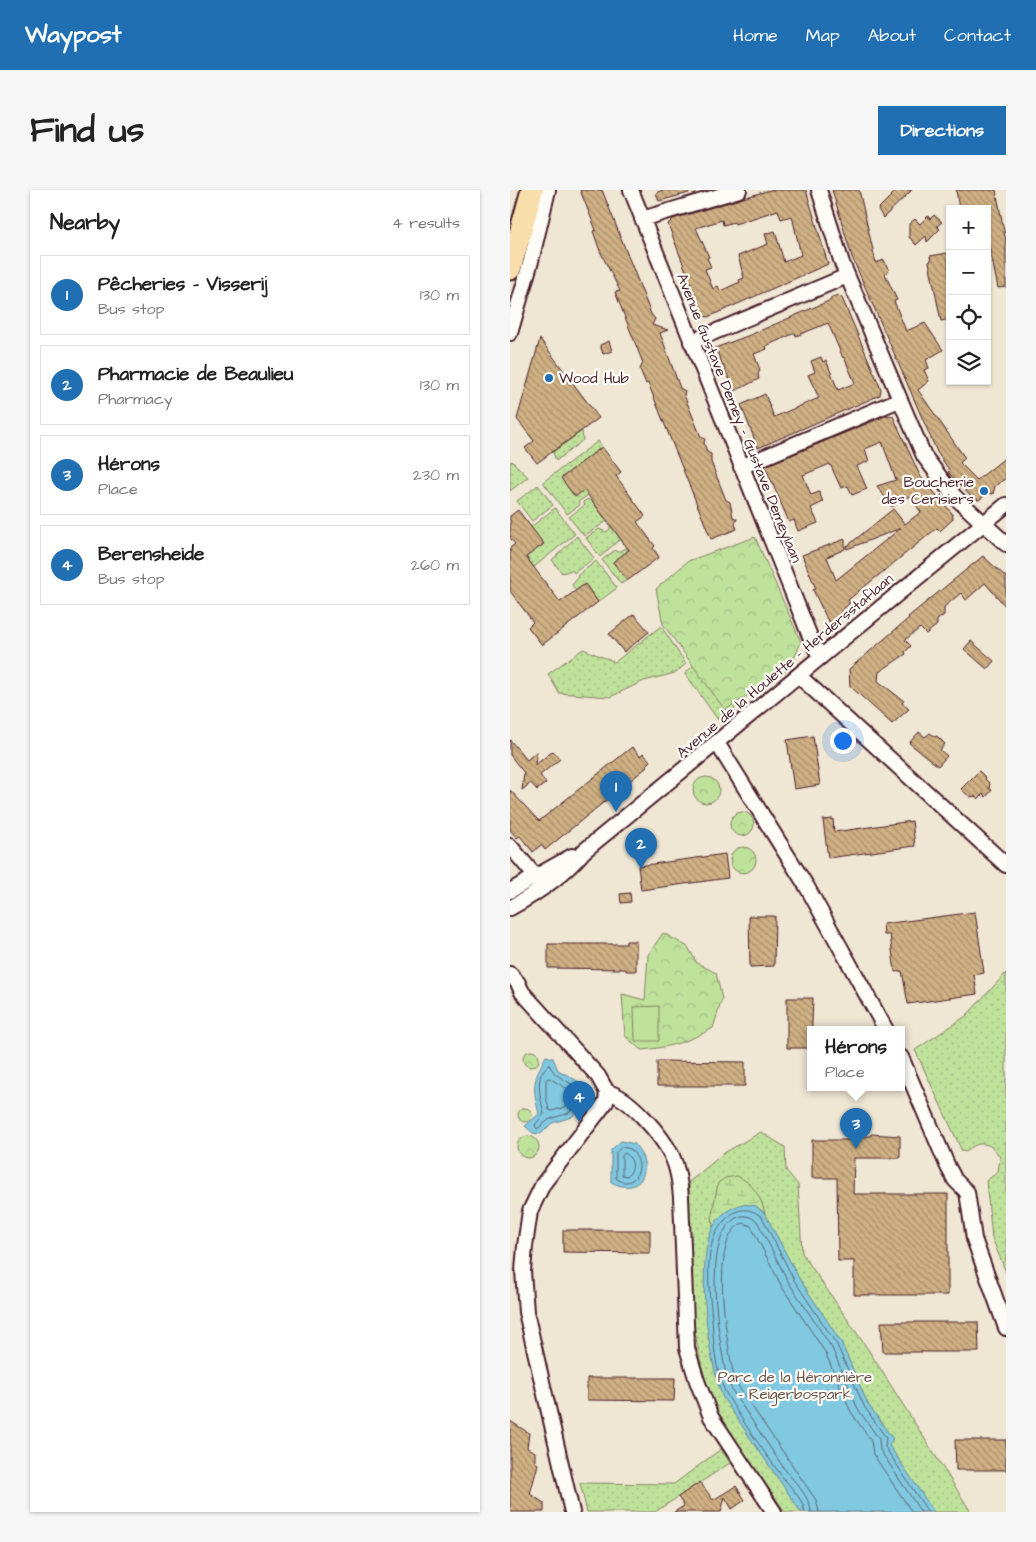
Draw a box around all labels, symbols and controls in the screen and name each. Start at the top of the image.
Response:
text: Waypost [25,18,122,52]
text: Home [733,23,778,48]
text: Map [806,23,840,48]
text: About [868,23,916,48]
text: Contact [944,23,1011,48]
text: Find us [30,106,144,155]
button: Directions [878,106,1006,155]
map controls [946,205,991,385]
button: + [946,205,991,250]
text: Nearby [50,208,120,237]
text: 4 results [392,212,460,234]
button: − [946,250,991,295]
street label: Avenue Gustave Demey - Gustave Demeylaan [670,270,807,567]
text: Pêcheries - Visserij [98,271,267,298]
text: 1 [66,284,68,306]
text: 130 m [420,284,459,306]
button: locate [946,295,991,340]
text: Bus stop [98,298,164,320]
button: layers [946,340,991,385]
text: Pharmacie de Beaulieu [98,361,293,388]
place label: Wood Hub [559,368,629,389]
marker: Wood Hub [543,372,555,384]
text: 2 [62,374,72,396]
text: 130 m [420,374,459,396]
text: Pharmacy [98,388,173,410]
text: Hérons [98,451,160,478]
text: 3 [63,464,71,486]
text: 230 m [413,464,459,486]
place label: Boucherie des Cerisiers [882,472,974,510]
text: Place [98,478,138,500]
marker: Boucherie des Cerisiers [978,485,990,497]
text: Berensheide [98,541,204,568]
text: 4 [62,554,72,576]
text: 260 m [411,554,459,576]
text: Bus stop [98,568,164,590]
street label: Avenue de la Houlette - Herdersstaflaan [672,568,898,763]
your location [830,728,856,754]
pin: 1 [600,771,632,812]
pin: 2 [625,828,657,869]
popup [807,1026,905,1091]
text: Hérons [825,1034,887,1061]
text: Place [825,1061,865,1083]
pin: 4 [563,1081,595,1122]
pin: 3 [840,1108,872,1149]
park label: Parc de la Héronnière - Reigerbospark [718,1367,872,1406]

